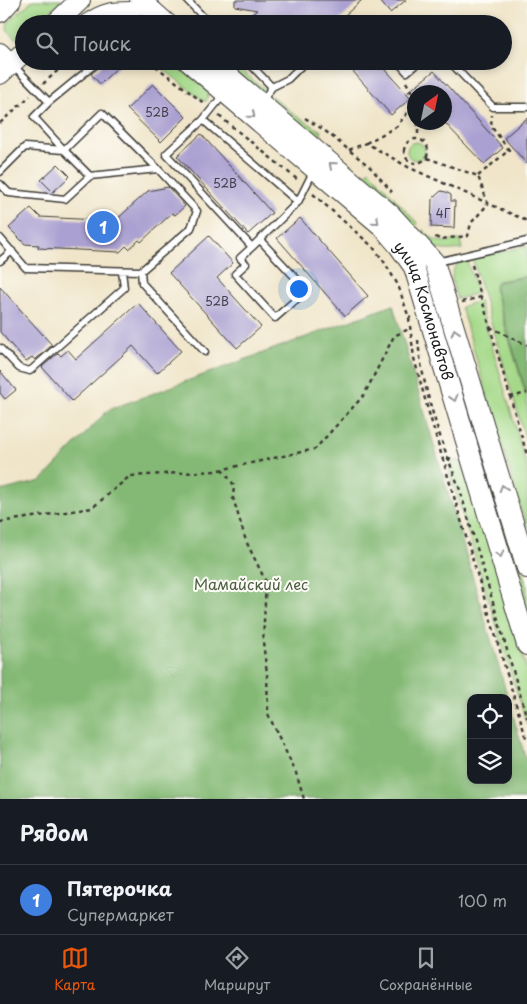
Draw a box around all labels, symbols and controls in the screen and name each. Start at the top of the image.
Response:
search box [15,15,512,70]
icon: search [33,29,61,57]
text: Поиск [73,29,131,57]
north arrow [407,85,452,130]
house number: 52В [145,103,169,121]
one-way arrow [246,110,255,118]
one-way arrow [329,162,338,170]
house number: 52В [213,174,237,192]
house number: 4Г [436,204,451,222]
pin: 1 [87,208,119,246]
one-way arrow [370,215,379,224]
street label: улица Космонавтов [389,236,460,383]
your location [286,276,312,302]
house number: 52В [205,292,229,310]
one-way arrow [451,329,461,337]
one-way arrow [448,394,458,402]
one-way arrow [498,484,508,493]
one-way arrow [494,550,504,558]
park label: Мамайский лес [194,572,308,595]
map controls [467,694,512,784]
button: locate [467,694,512,739]
button: layers [467,739,512,784]
text: Рядом [20,816,88,848]
text: Пятерочка [67,874,172,902]
text: 1 [32,888,40,912]
text: 100 m [458,888,507,912]
text: Супермаркет [67,902,174,926]
tab: Карта [54,944,95,995]
tab: Маршрут [204,944,270,995]
tab: Сохранённые [379,944,473,995]

